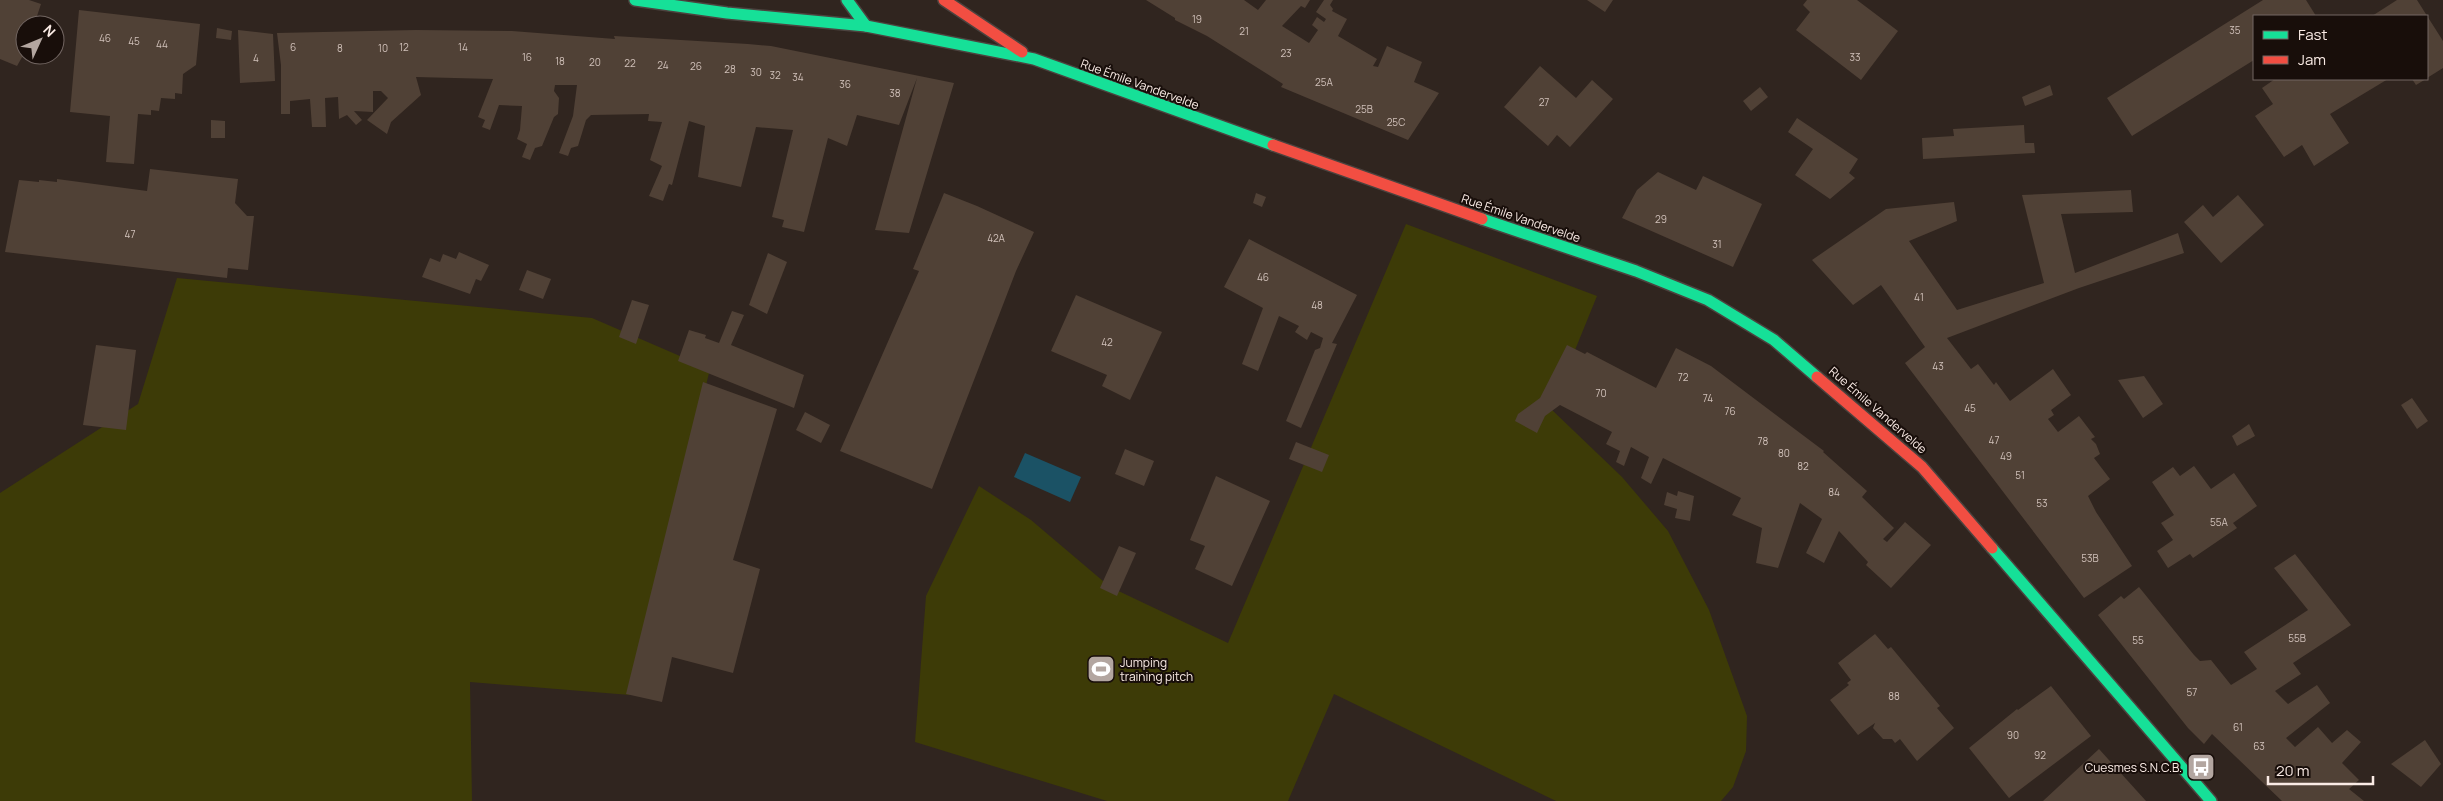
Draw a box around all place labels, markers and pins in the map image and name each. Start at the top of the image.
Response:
sports icon: Jumping training pitch [1086,654,1116,684]
place label: Jumping training pitch [1120,654,1193,685]
bus stop icon: Cuesmes S.N.C.B. [2186,752,2216,782]
place label: Cuesmes S.N.C.B. [2085,759,2182,776]

